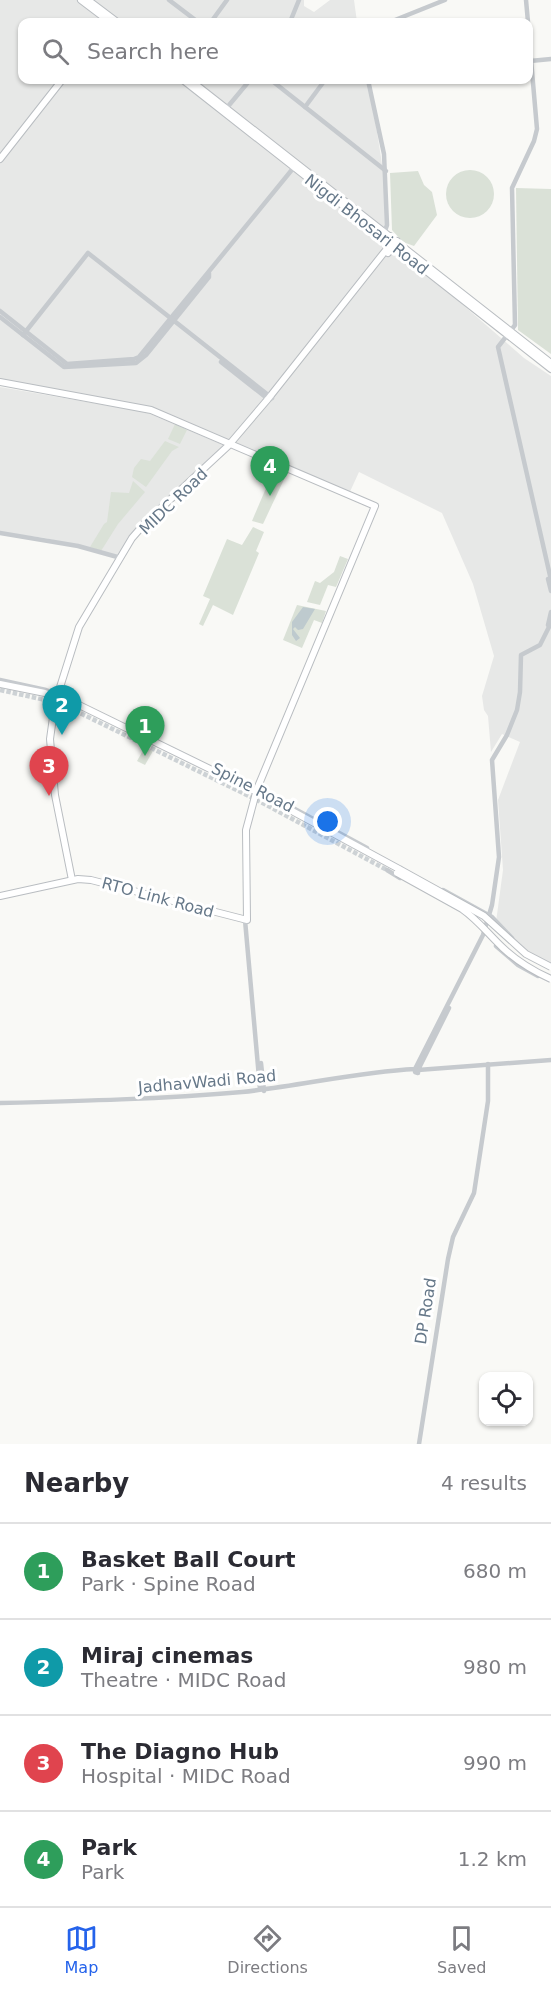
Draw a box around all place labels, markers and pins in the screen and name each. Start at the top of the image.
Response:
pin: 4 [250,446,290,496]
pin: 2 [42,686,82,735]
pin: 1 [126,706,164,756]
pin: 3 [29,746,68,796]

